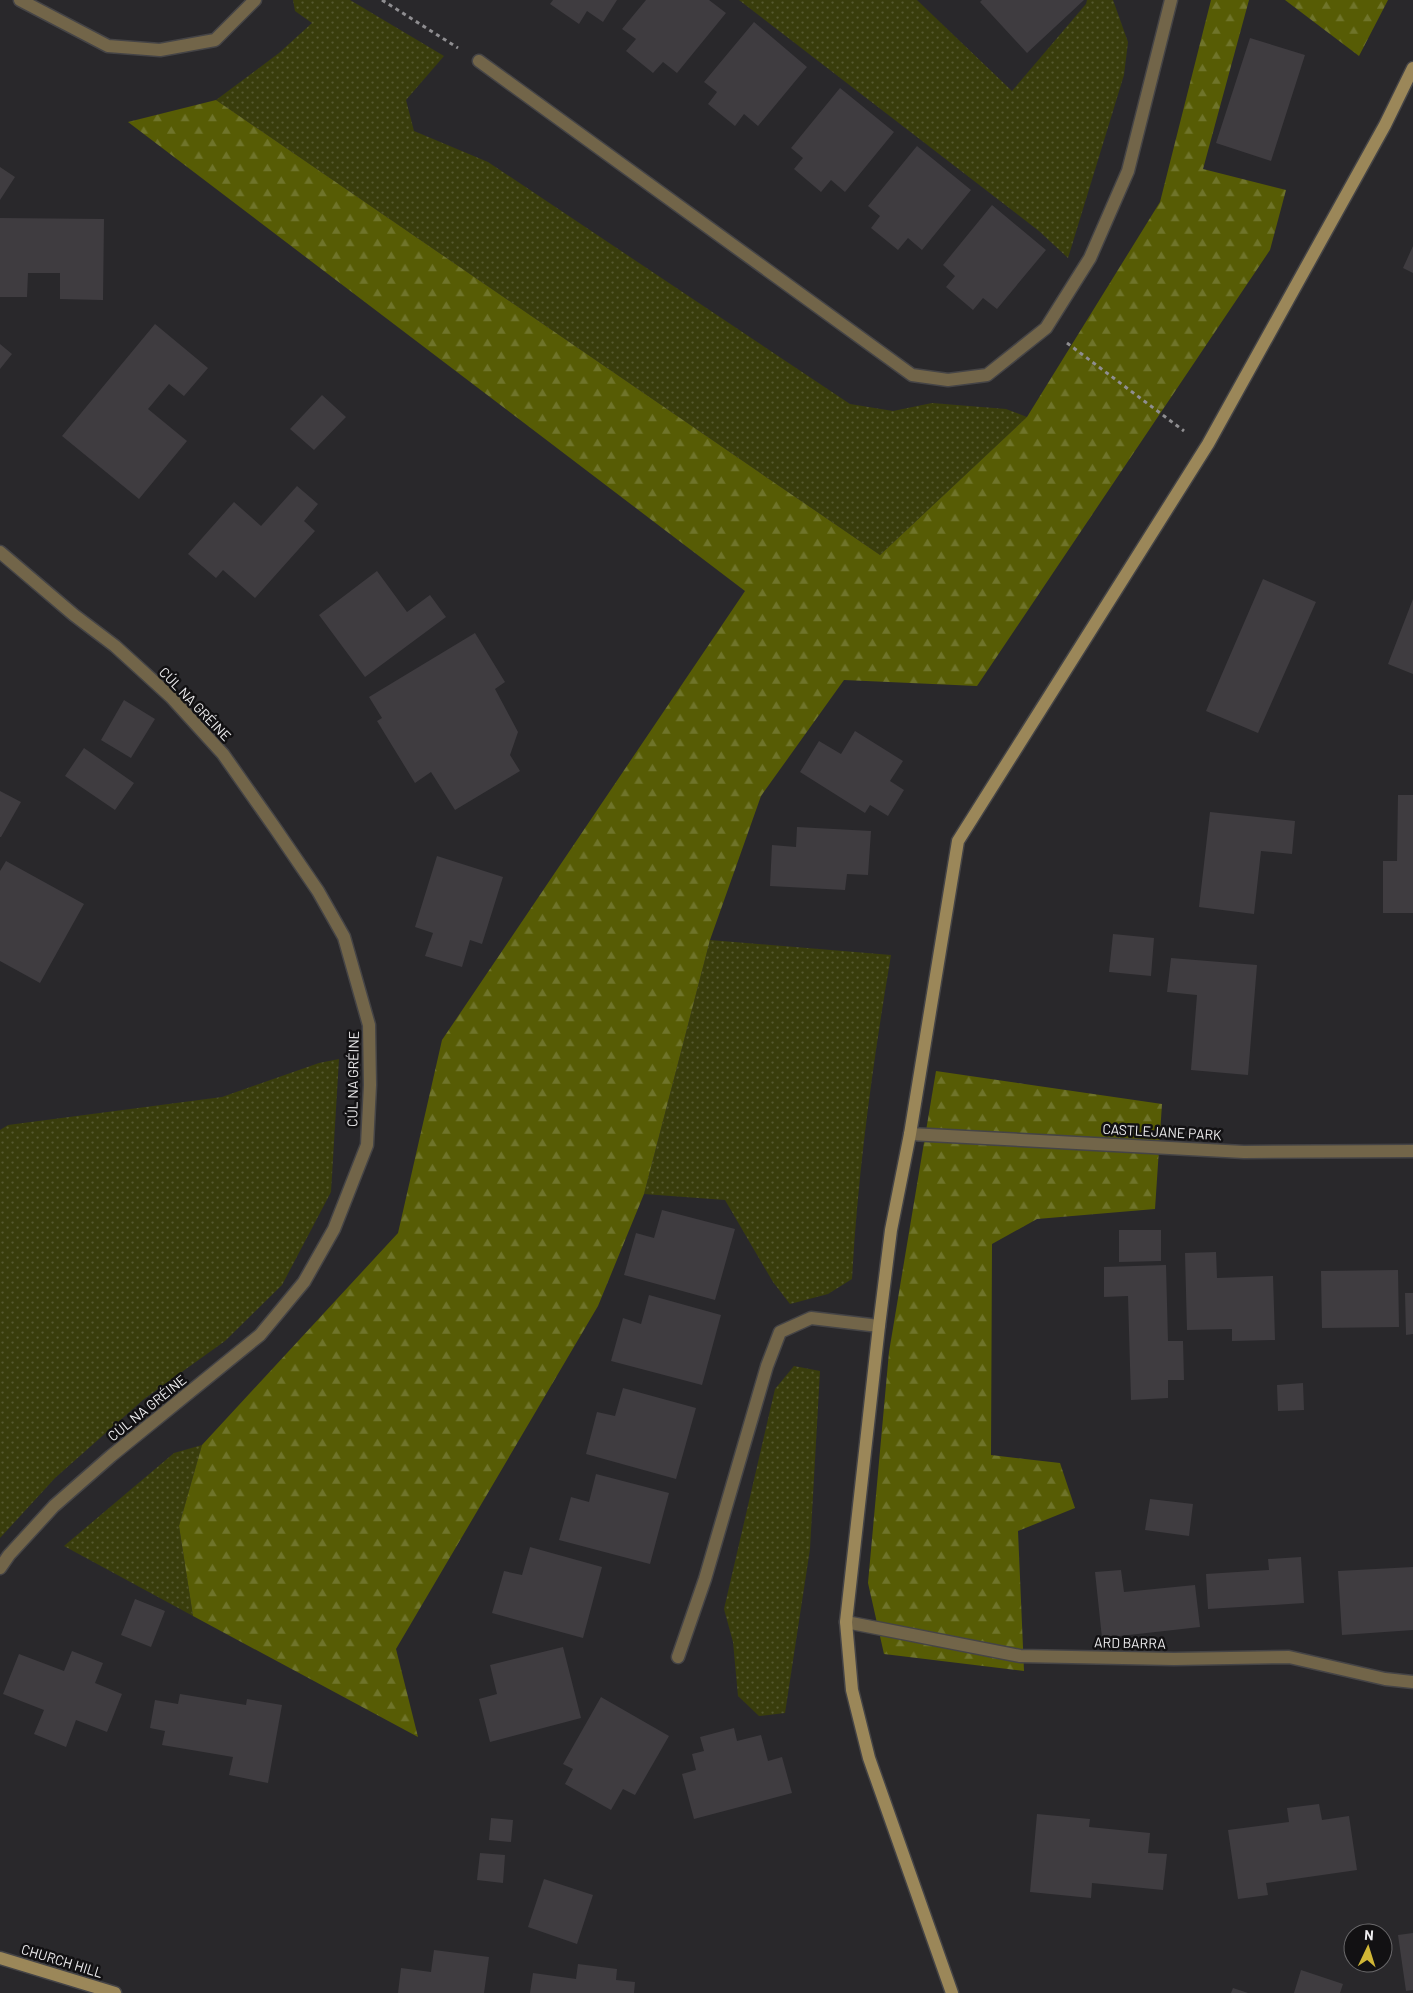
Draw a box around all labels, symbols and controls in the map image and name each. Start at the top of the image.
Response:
street label: CÚL NA GRÉINE [156,663,235,744]
street label: CÚL NA GRÉINE [343,1031,362,1127]
street label: CASTLEJANE PARK [1102,1120,1222,1143]
street label: CÚL NA GRÉINE [104,1371,189,1444]
street label: ARD BARRA [1094,1633,1166,1652]
north arrow [1343,1923,1393,1973]
text: N [1364,1926,1374,1943]
street label: CHURCH HILL [19,1940,105,1981]

